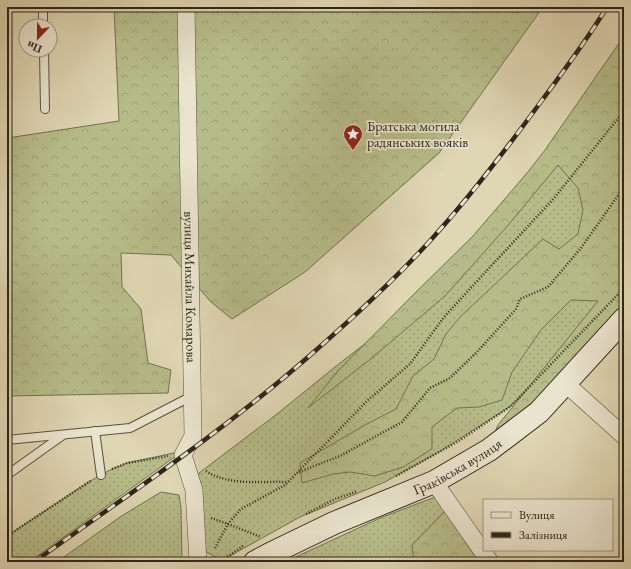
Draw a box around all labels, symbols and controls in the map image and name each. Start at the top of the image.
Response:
north arrow [18,18,58,58]
text: Пн [24,38,44,57]
place label: Братська могила радянських вояків [367,117,468,151]
place icon: Братська могила радянських вояків [342,123,364,151]
street label: вулиця Михайла Комарова [180,211,201,363]
street label: Граківська вулиця [410,434,506,499]
legend [483,499,613,551]
text: Вулиця [519,507,555,523]
text: Залізниця [519,527,568,543]

